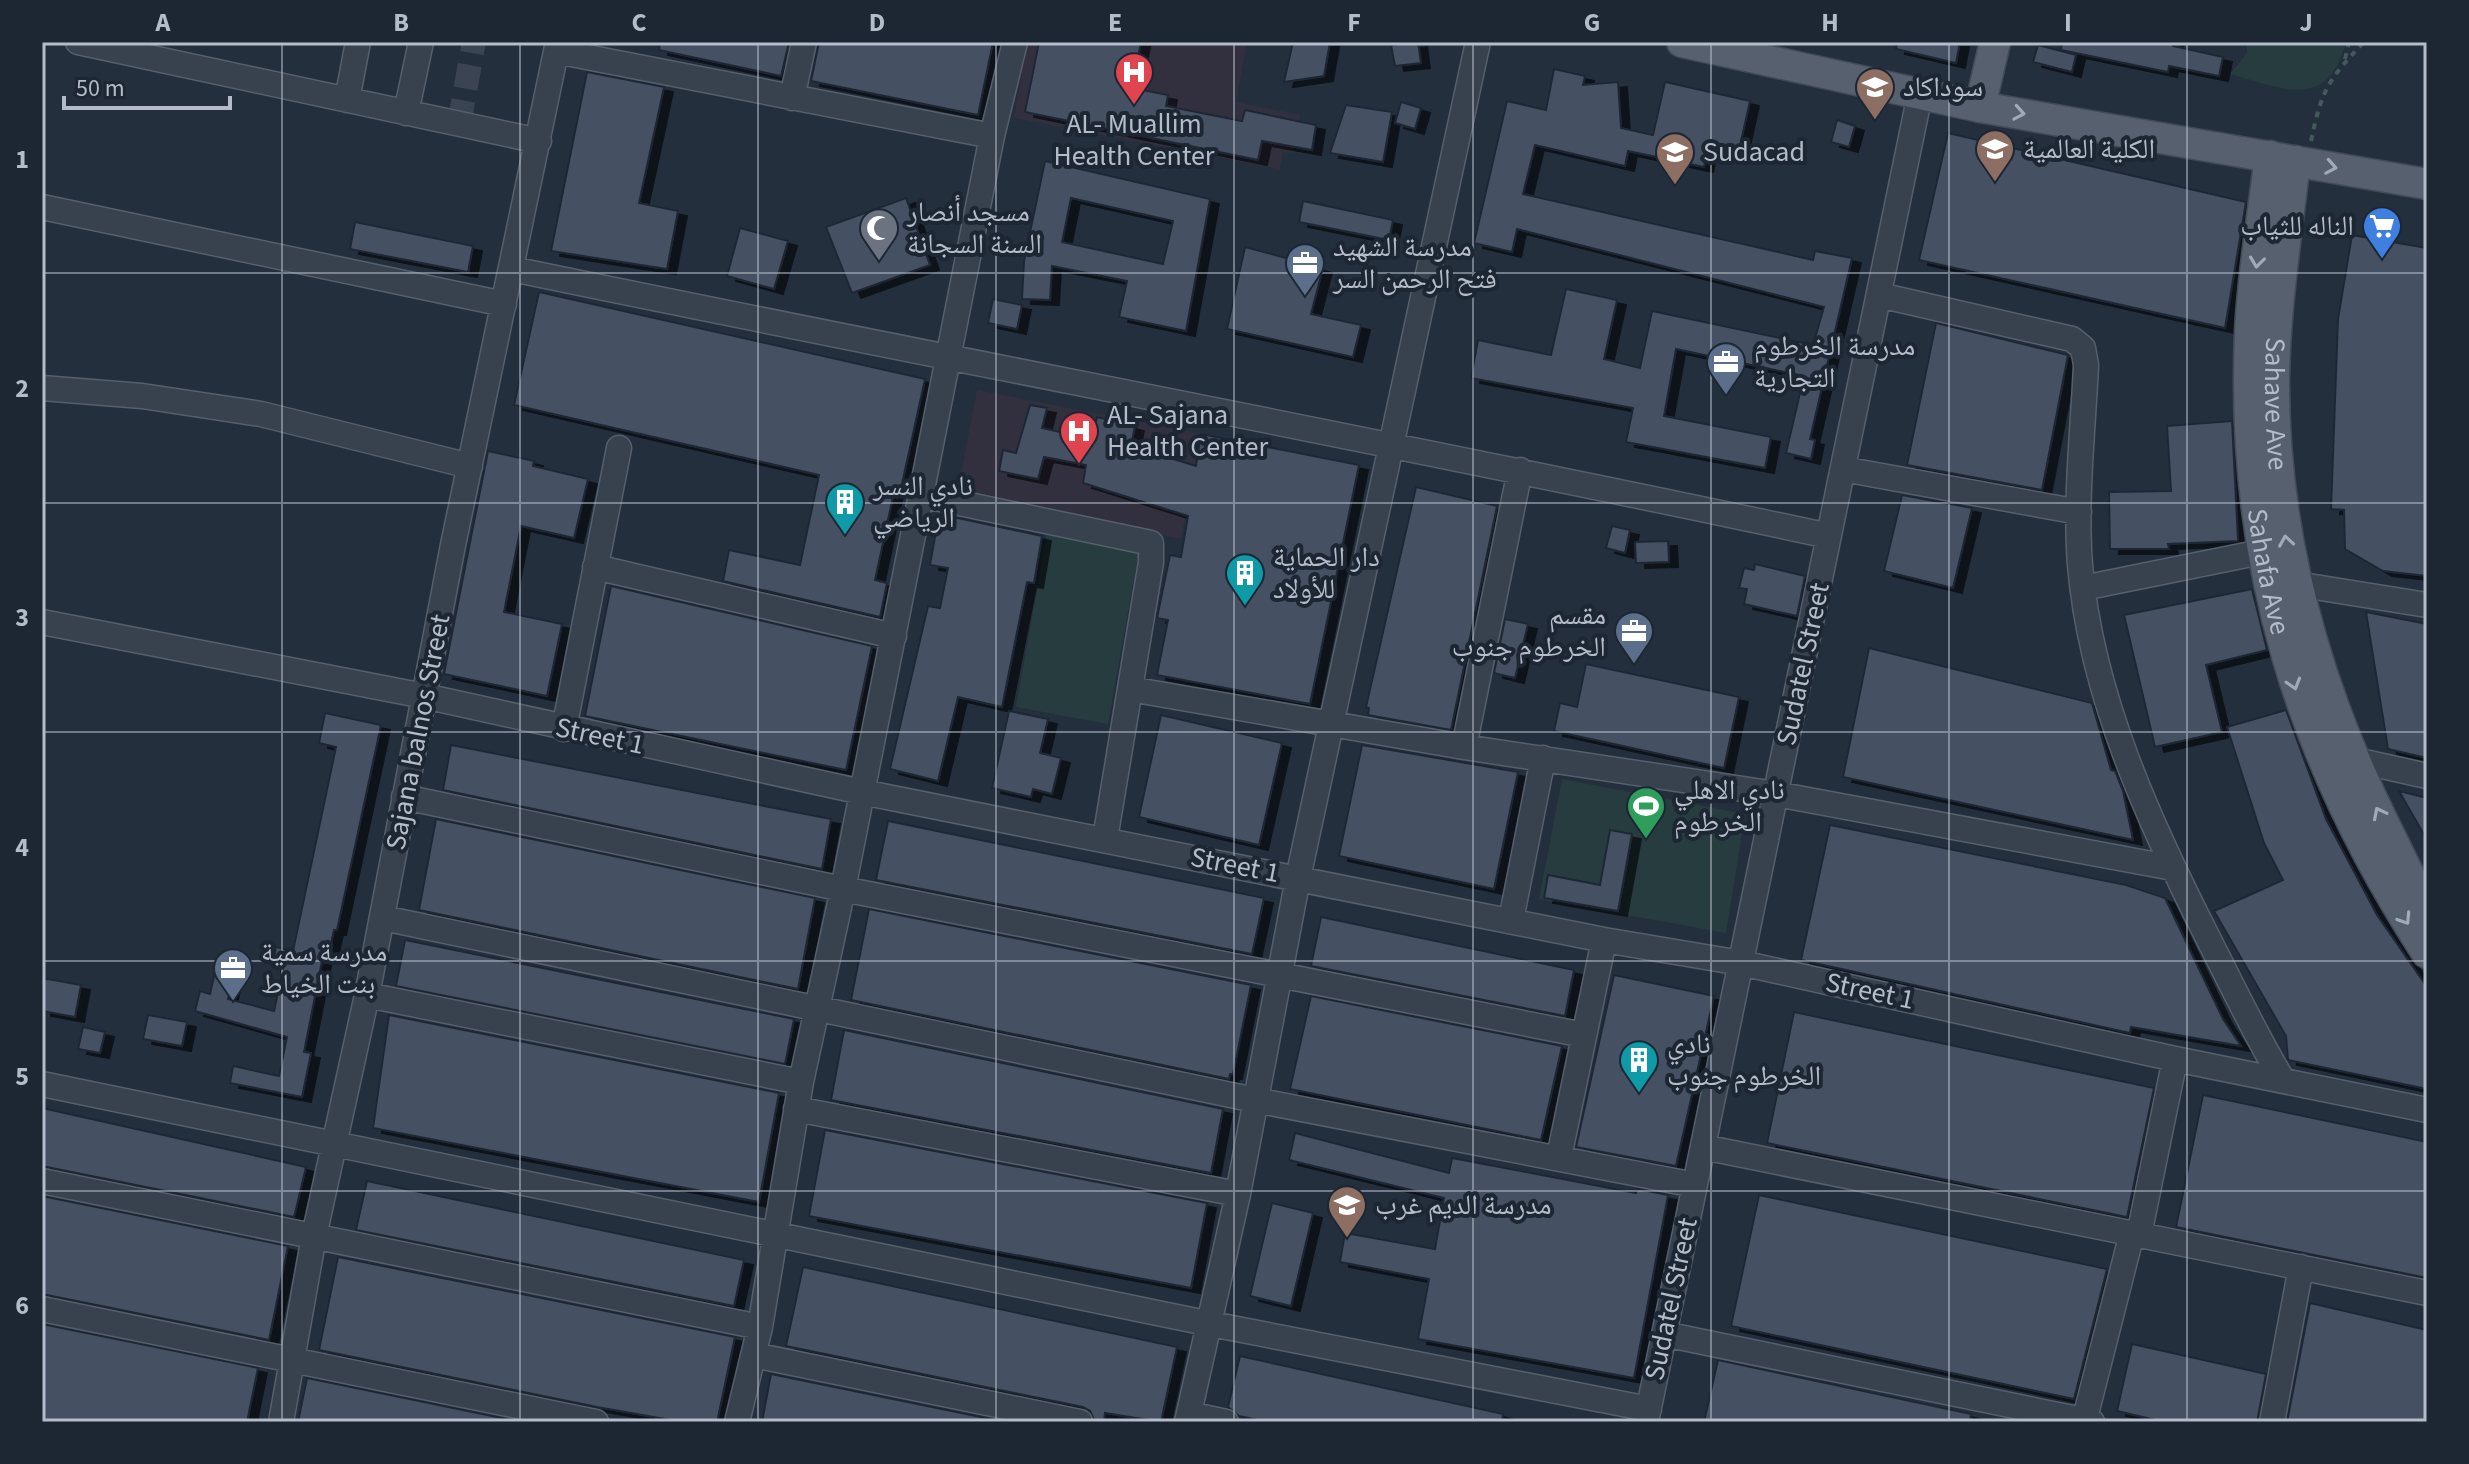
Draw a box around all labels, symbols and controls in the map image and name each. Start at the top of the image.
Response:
text: A [155,4,172,41]
text: B [393,4,409,41]
text: C [631,4,647,41]
text: D [869,4,885,41]
text: E [1108,4,1122,41]
text: F [1347,4,1361,41]
text: G [1584,4,1600,41]
text: H [1821,4,1839,41]
text: I [2064,4,2072,41]
text: J [2299,4,2313,41]
hospital icon: AL- Muallim Health Center [1113,51,1155,106]
scale bar [64,60,230,110]
school or university icon: سوداكاد [1854,66,1896,121]
place label: سوداكاد [1903,67,1983,107]
text: 50 m [76,71,125,106]
place label: AL- Muallim Health Center [1053,104,1215,176]
one-way arrow [2013,104,2026,121]
school or university icon: الكلية العالمية [1974,128,2016,183]
place label: الكلية العالمية [2023,129,2155,169]
school or university icon: Sudacad [1654,131,1696,186]
place label: Sudacad [1703,132,1805,172]
text: 1 [15,141,29,178]
one-way arrow [2324,158,2338,175]
place label: مسجد أنصار السنة السجانة [906,192,1042,264]
supermarket icon: الناله للثياب [2361,205,2403,260]
place label: الناله للثياب [2240,206,2354,246]
mosque icon: مسجد أنصار السنة السجانة [858,207,900,262]
place label: مدرسة الشهيد فتح الرحمن السر [1332,227,1497,299]
office icon: مدرسة الشهيد فتح الرحمن السر [1284,242,1326,297]
one-way arrow [2249,255,2266,268]
place label: مدرسة الخرطوم التجارية [1754,326,1915,398]
street label: Sahave Ave [2254,336,2298,472]
office icon: مدرسة الخرطوم التجارية [1705,341,1747,396]
text: 2 [15,370,29,407]
place label: AL- Sajana Health Center [1107,395,1268,467]
hospital icon: AL- Sajana Health Center [1058,410,1100,465]
place label: نادي النسر الرياضي [872,466,973,540]
building icon: نادي النسر الرياضي [824,481,866,536]
street label: Sahafa Ave [2237,506,2300,639]
one-way arrow [2279,535,2296,548]
place label: دار الحماية للأولاد [1273,537,1380,609]
building icon: دار الحماية للأولاد [1224,552,1266,607]
street label: Sudatel Street [1766,578,1840,749]
place label: مقسم الخرطوم جنوب [1452,595,1606,667]
text: 3 [15,599,29,636]
street label: Sajana balnos Street [376,610,461,853]
office icon: مقسم الخرطوم جنوب [1613,610,1655,665]
one-way arrow [2285,677,2301,691]
street label: Street 1 [552,707,648,765]
place label: نادي الاهلي الخرطوم [1674,770,1785,842]
sports icon: نادي الاهلي الخرطوم [1625,785,1667,840]
one-way arrow [2373,807,2388,822]
text: 4 [15,829,29,866]
street label: Street 1 [1187,837,1283,893]
one-way arrow [2395,910,2410,925]
place label: مدرسة سمية بنت الخياط [261,932,387,1004]
office icon: مدرسة سمية بنت الخياط [212,947,254,1002]
street label: Street 1 [1822,962,1918,1020]
place label: نادي الخرطوم جنوب [1667,1024,1821,1096]
building icon: نادي الخرطوم جنوب [1618,1039,1660,1094]
text: 5 [15,1058,29,1095]
school or university icon: مدرسة الديم غرب [1326,1184,1368,1239]
place label: مدرسة الديم غرب [1375,1185,1551,1225]
street label: Sudatel Street [1634,1213,1708,1384]
text: 6 [15,1287,29,1324]

